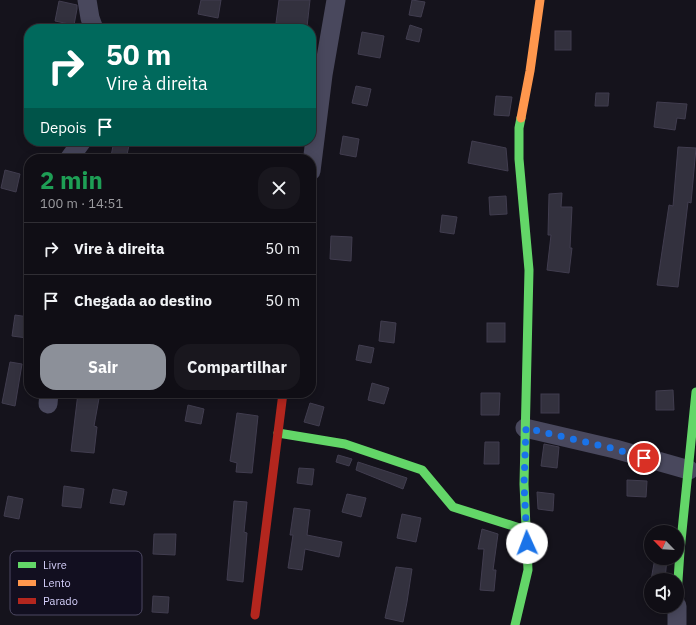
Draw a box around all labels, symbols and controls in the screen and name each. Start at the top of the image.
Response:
text: 50 m [106,36,171,73]
icon: right [40,40,92,92]
text: Vire à direita [106,72,208,95]
icon: arrive [94,116,116,138]
text: Depois [40,118,86,137]
text: 2 min [40,164,103,196]
button: close [258,167,300,209]
text: 100 m · 14:51 [40,195,123,212]
icon: right [40,238,62,260]
text: Vire à direita [74,239,164,258]
text: 50 m [265,239,300,258]
icon: arrive [40,290,62,312]
text: Chegada ao destino [74,291,212,310]
text: 50 m [265,291,300,310]
button: Sair [40,344,166,390]
button: Compartilhar [174,344,300,390]
pin [627,441,661,475]
icon: arrive [633,447,655,469]
position arrow [506,522,548,564]
north arrow [644,525,684,565]
map controls [644,525,684,613]
legend [10,551,142,615]
text: Livre [43,558,67,572]
button: sound [644,573,684,613]
text: Lento [43,576,71,590]
text: Parado [43,594,78,608]

